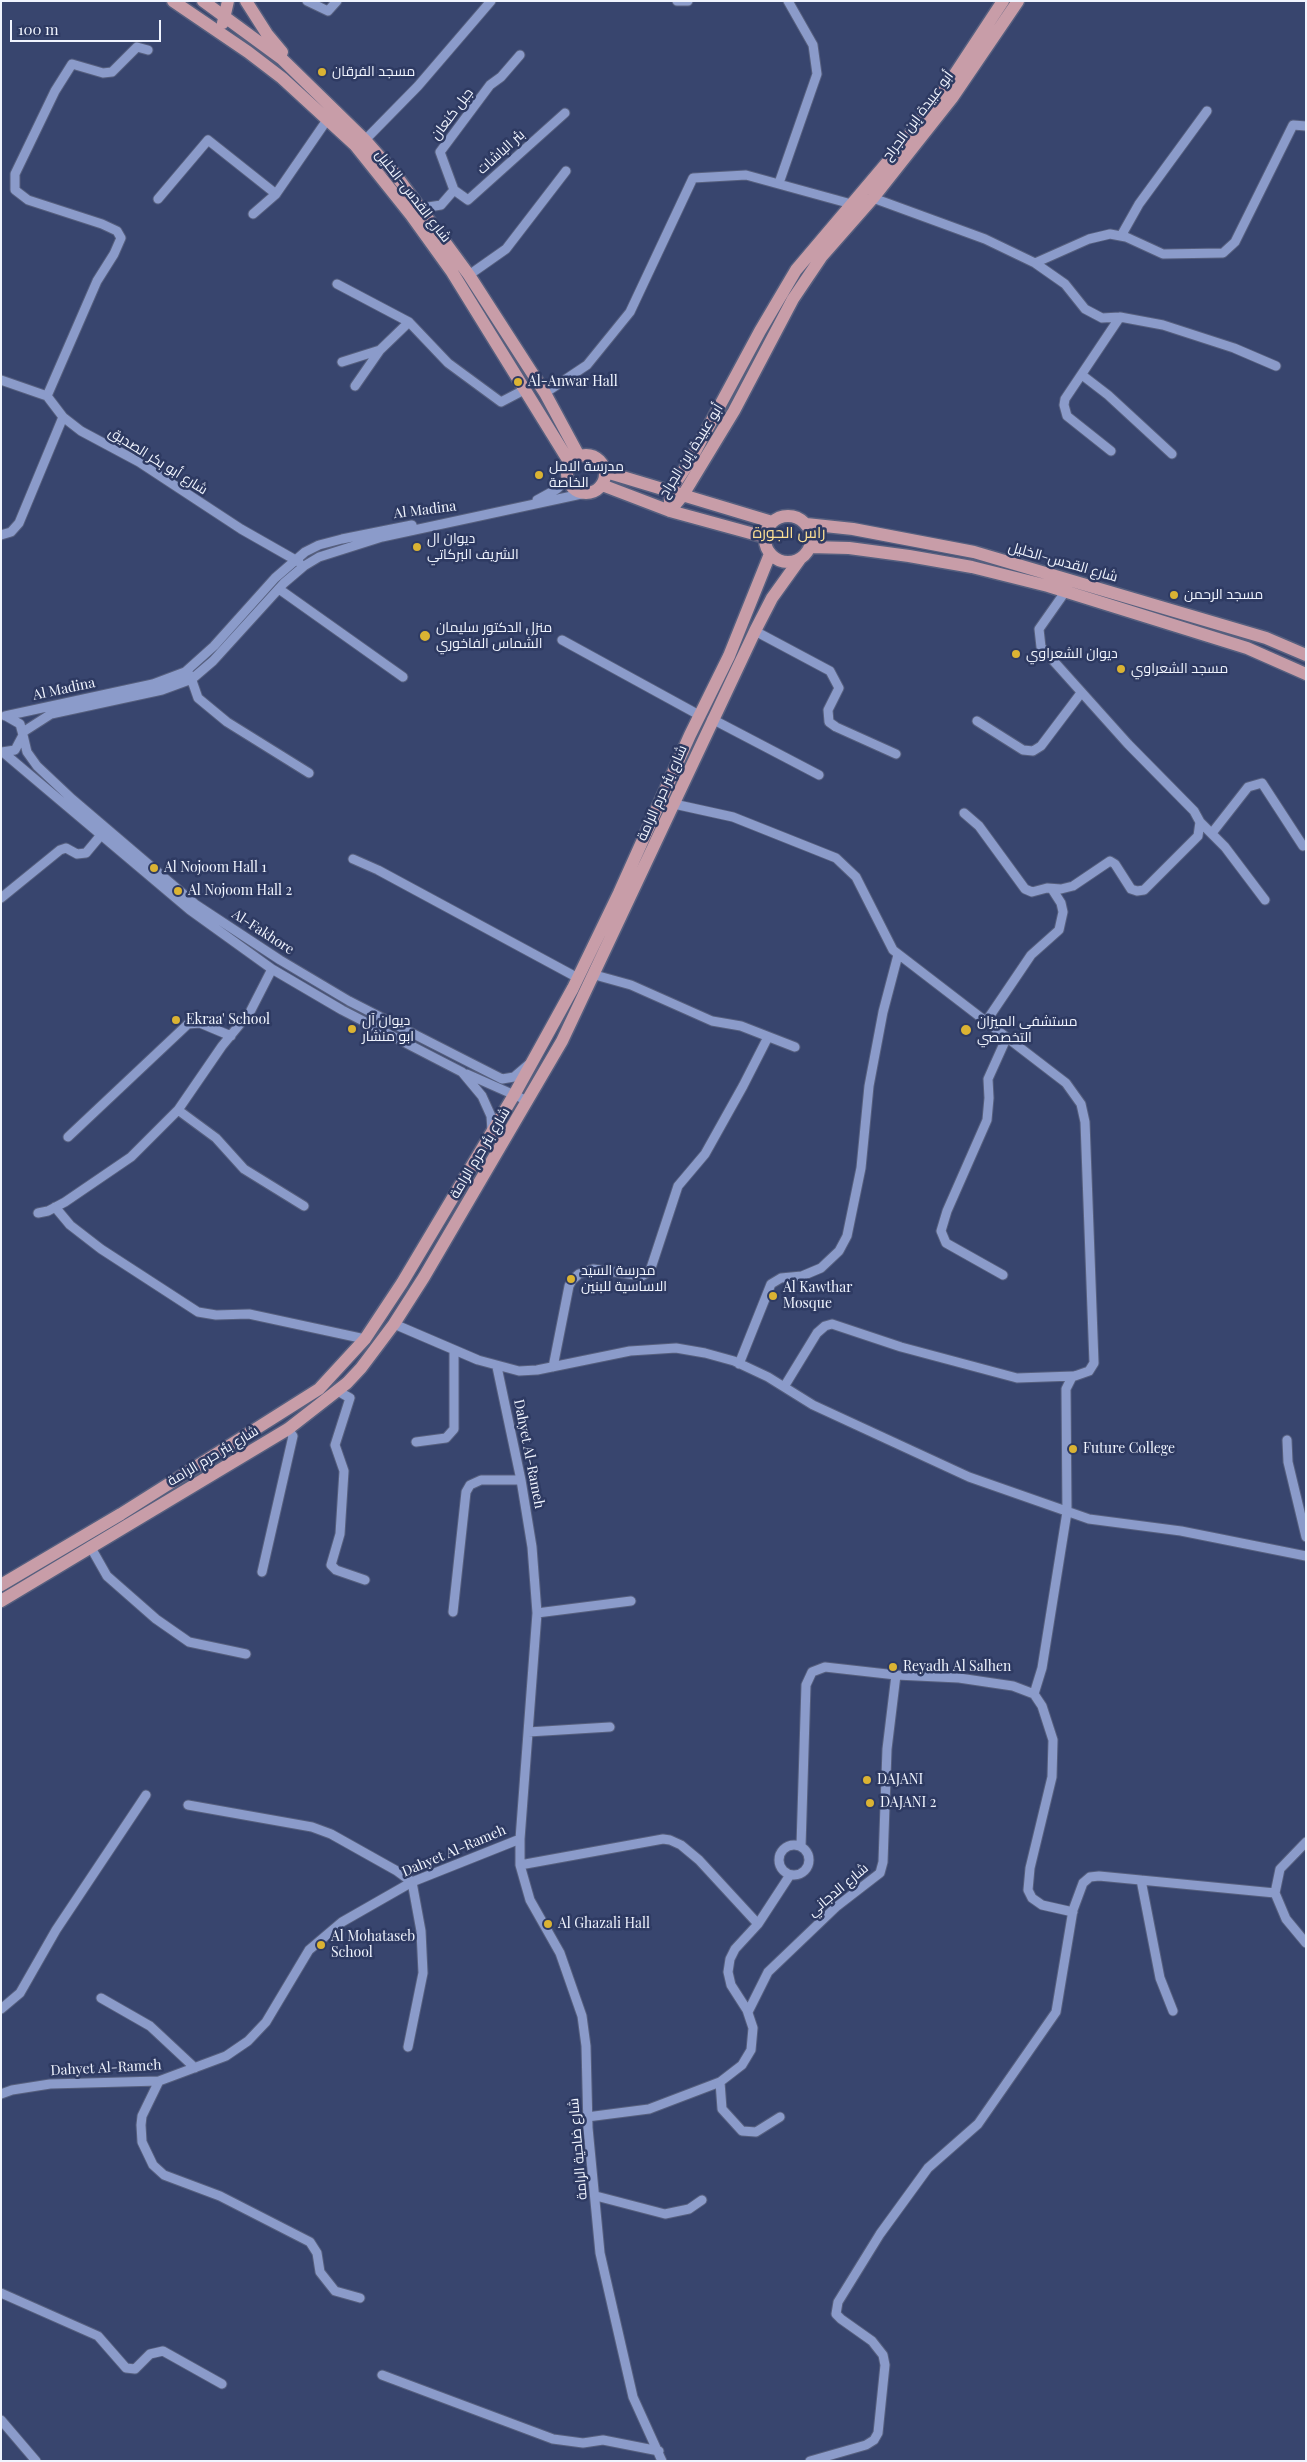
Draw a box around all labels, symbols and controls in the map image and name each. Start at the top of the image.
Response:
scale bar [12,10,164,42]
text: 100 m [18,19,59,39]
place label: مسجد الفرقان [332,64,415,80]
marker: مسجد الفرقان [316,66,328,78]
street label: أبو عبيدة إبن الجراح [879,68,957,164]
street label: جبل كنعان [427,85,477,143]
street label: بئر الباشات [474,126,528,178]
street label: شارع القدس-الخليل [372,146,454,246]
place label: Al-Anwar Hall [528,374,618,390]
marker: Al-Anwar Hall [512,376,524,388]
street label: أبو عبيدة إبن الجراح [655,401,727,501]
street label: شارع أبو بكر الصديق [105,424,211,498]
place label: مدرسة الامل الخاصة [549,459,624,492]
marker: مدرسة الامل الخاصة [533,469,545,481]
street label: Al Madina [393,498,457,522]
district label: راس الجورة [752,523,826,543]
place label: ديوان ال الشريف البركاتي [427,531,519,564]
street label: شارع القدس-الخليل [1006,538,1120,586]
marker: ديوان ال الشريف البركاتي [411,541,423,553]
place label: مسجد الرحمن [1184,587,1263,603]
marker: مسجد الرحمن [1168,589,1180,601]
place label: منزل الدكتور سليمان الشماس الفاخوري [436,620,552,652]
marker: منزل الدكتور سليمان الشماس الفاخوري [418,629,432,643]
place label: ديوان الشعراوي [1026,646,1118,662]
marker: ديوان الشعراوي [1010,648,1022,660]
place label: مسجد الشعراوي [1131,661,1228,677]
marker: مسجد الشعراوي [1115,663,1127,675]
street label: Al Madina [31,674,97,704]
street label: شارع بئر حرم الرامة [633,743,691,843]
place label: Al Nojoom Hall 1 [164,860,267,876]
marker: Al Nojoom Hall 1 [148,862,160,874]
place label: Al Nojoom Hall 2 [188,883,292,899]
marker: Al Nojoom Hall 2 [172,885,184,897]
street label: Al-Fakhore [229,906,297,958]
place label: Ekraa' School [186,1012,270,1028]
place label: ديوان آل ابو منشار [362,1013,414,1046]
marker: Ekraa' School [170,1014,182,1026]
place label: مستشفى الميزان التخصصي [977,1014,1077,1046]
marker: ديوان آل ابو منشار [346,1023,358,1035]
marker: مستشفى الميزان التخصصي [959,1023,973,1037]
street label: شارع بئر حرم الرامة [446,1105,514,1201]
place label: مدرسة السيد الاساسية للبنين [581,1263,667,1295]
marker: مدرسة السيد الاساسية للبنين [565,1273,577,1285]
place label: Al Kawthar Mosque [783,1280,853,1312]
marker: Al Kawthar Mosque [767,1290,779,1302]
street label: Dahyet Al-Rameh [510,1398,548,1510]
street label: شارع بئر حرم الرامة [165,1422,261,1490]
place label: Future College [1083,1441,1175,1457]
marker: Future College [1067,1443,1079,1455]
place label: Reyadh Al Salhen [903,1659,1011,1675]
marker: Reyadh Al Salhen [887,1661,899,1673]
place label: DAJANI [877,1772,923,1788]
marker: DAJANI [861,1774,873,1786]
place label: DAJANI 2 [880,1795,936,1811]
marker: DAJANI 2 [864,1797,876,1809]
street label: Dahyet Al-Rameh [400,1822,508,1880]
street label: شارع الدجاني [804,1860,872,1920]
place label: Al Ghazali Hall [558,1916,650,1932]
marker: Al Ghazali Hall [542,1918,554,1930]
place label: Al Mohataseb School [331,1929,415,1961]
marker: Al Mohataseb School [315,1939,327,1951]
street label: Dahyet Al-Rameh [50,2057,162,2079]
street label: شارع ضاحية الرامة [565,2097,591,2201]

